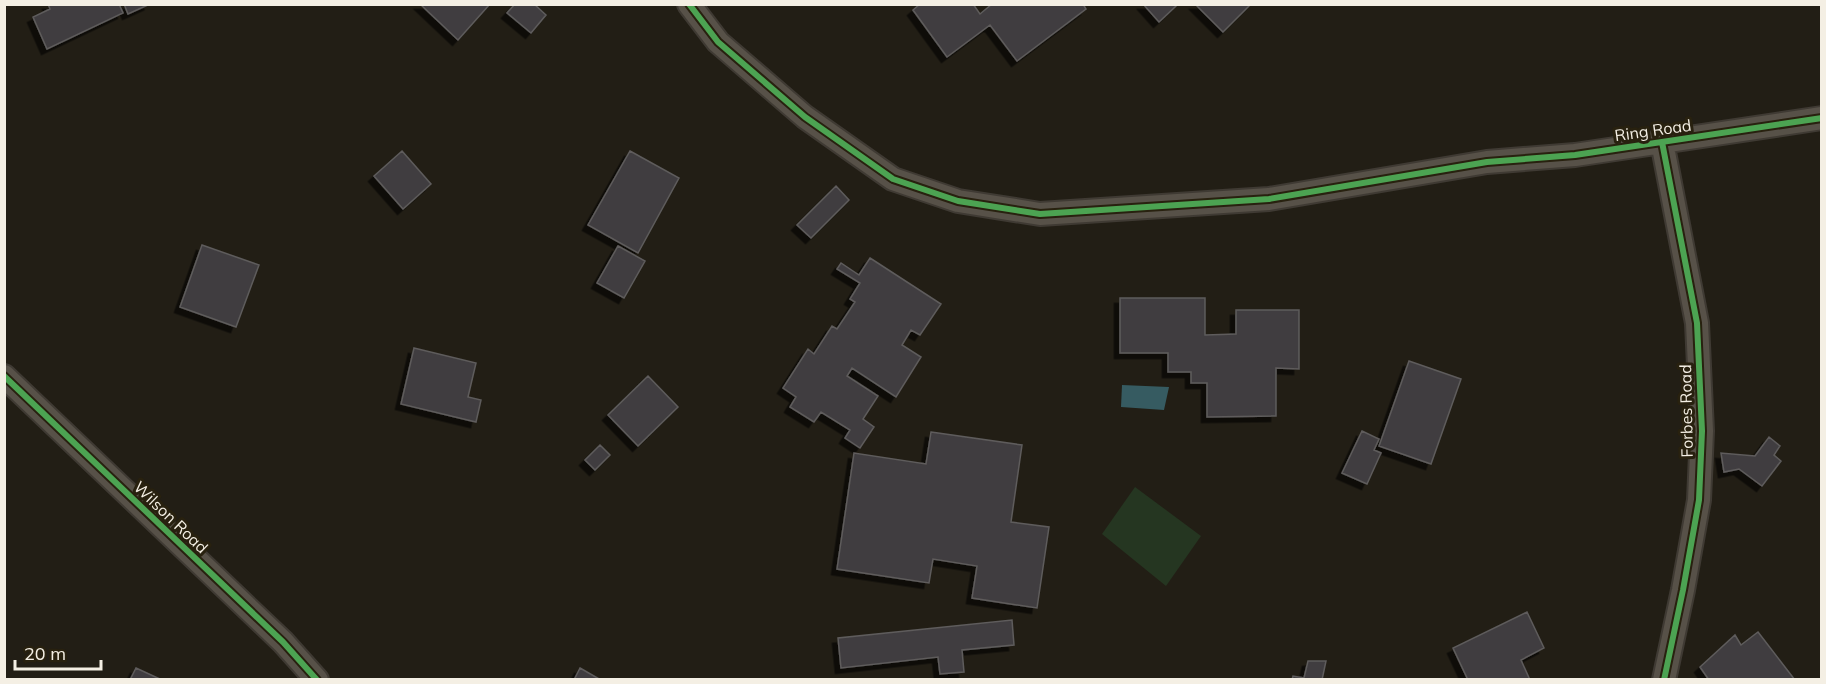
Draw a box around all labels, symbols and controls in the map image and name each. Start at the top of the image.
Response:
street label: Ring Road [1613,115,1693,145]
street label: Forbes Road [1675,364,1697,458]
street label: Wilson Road [130,477,212,557]
scale bar [15,633,100,671]
text: 20 m [24,642,66,665]

